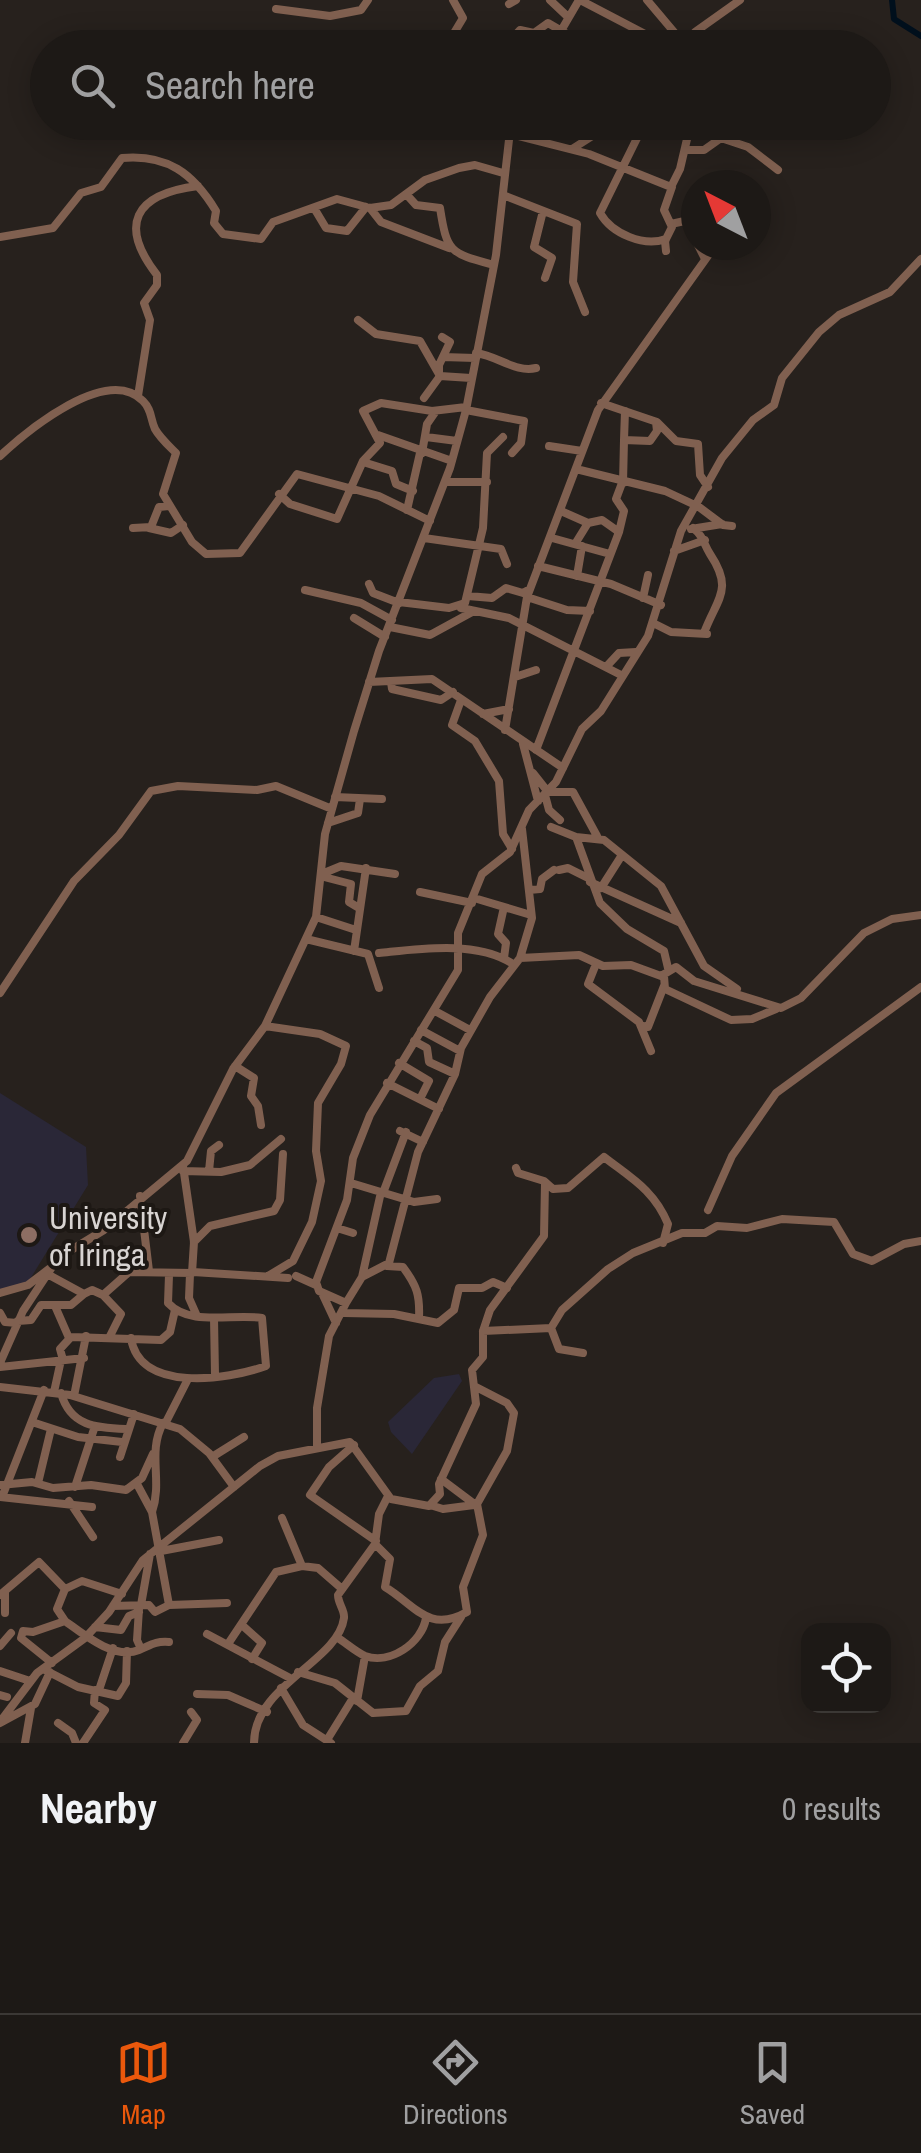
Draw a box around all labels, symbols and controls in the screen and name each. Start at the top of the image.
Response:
search box [30,30,891,140]
icon: search [65,58,120,113]
text: Search here [145,60,315,111]
north arrow [681,170,771,260]
place label: University of Iringa [49,1196,167,1276]
marker: University of Iringa [18,1224,40,1246]
map controls [801,1623,891,1713]
button: locate [801,1623,891,1713]
text: Nearby [40,1780,157,1836]
text: 0 results [782,1787,881,1830]
tab: Map [116,2035,171,2133]
tab: Directions [403,2035,508,2133]
tab: Saved [740,2035,805,2133]

